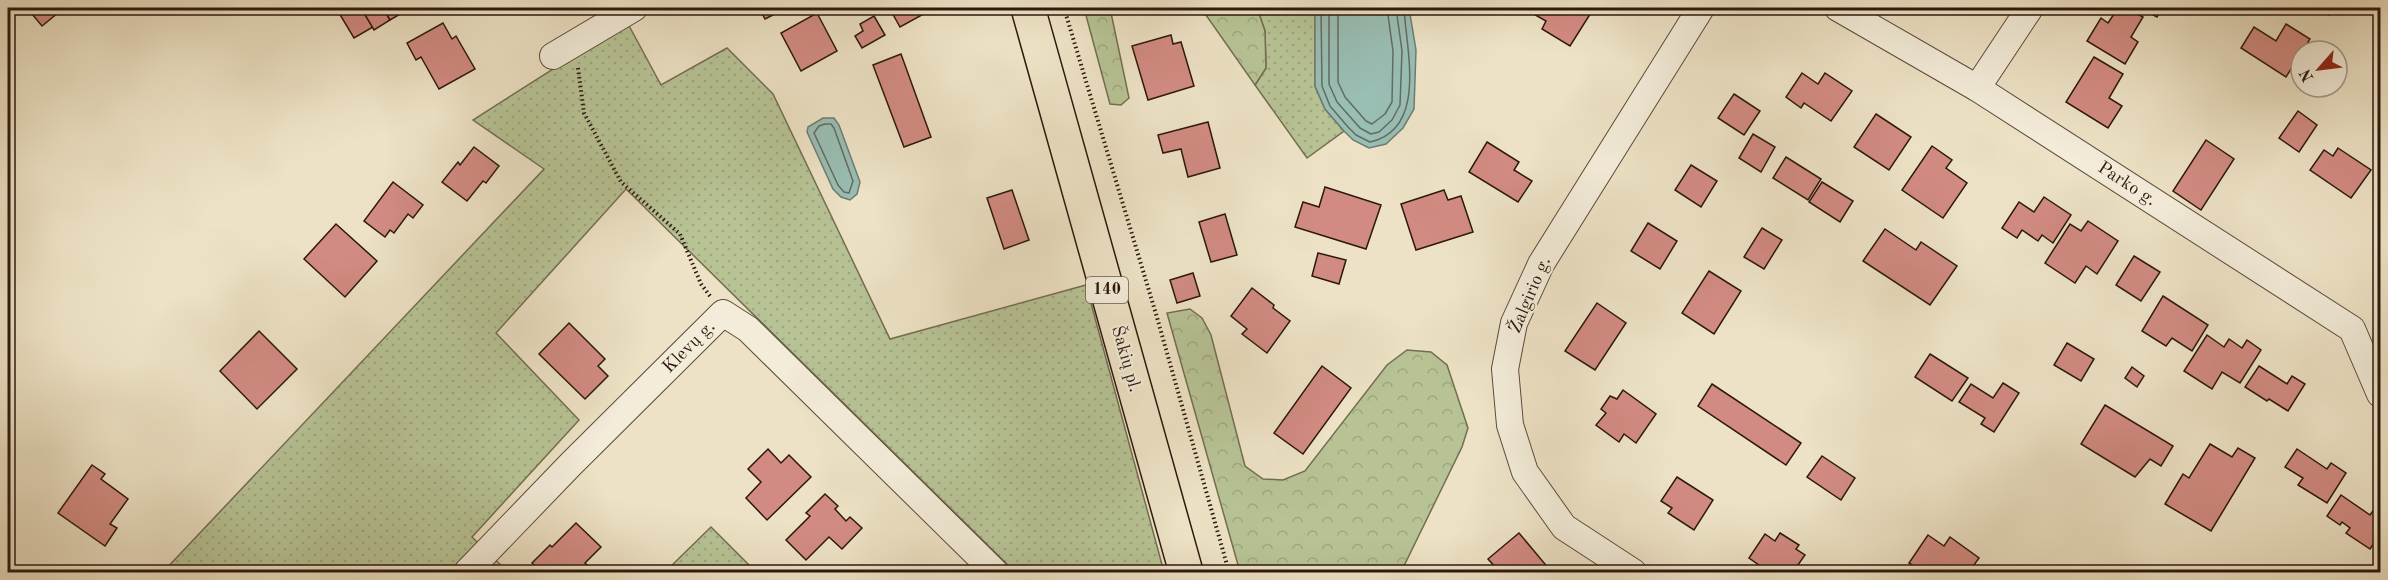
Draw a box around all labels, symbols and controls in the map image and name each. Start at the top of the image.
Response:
north arrow [2289,39,2349,99]
text: N [2297,65,2317,84]
street label: Parko g. [2095,159,2159,209]
street label: Žalgirio g. [1502,253,1554,336]
road number: 140 [1086,277,1128,303]
street label: Klevų g. [659,317,719,377]
street label: Šakių pl. [1108,322,1149,394]

